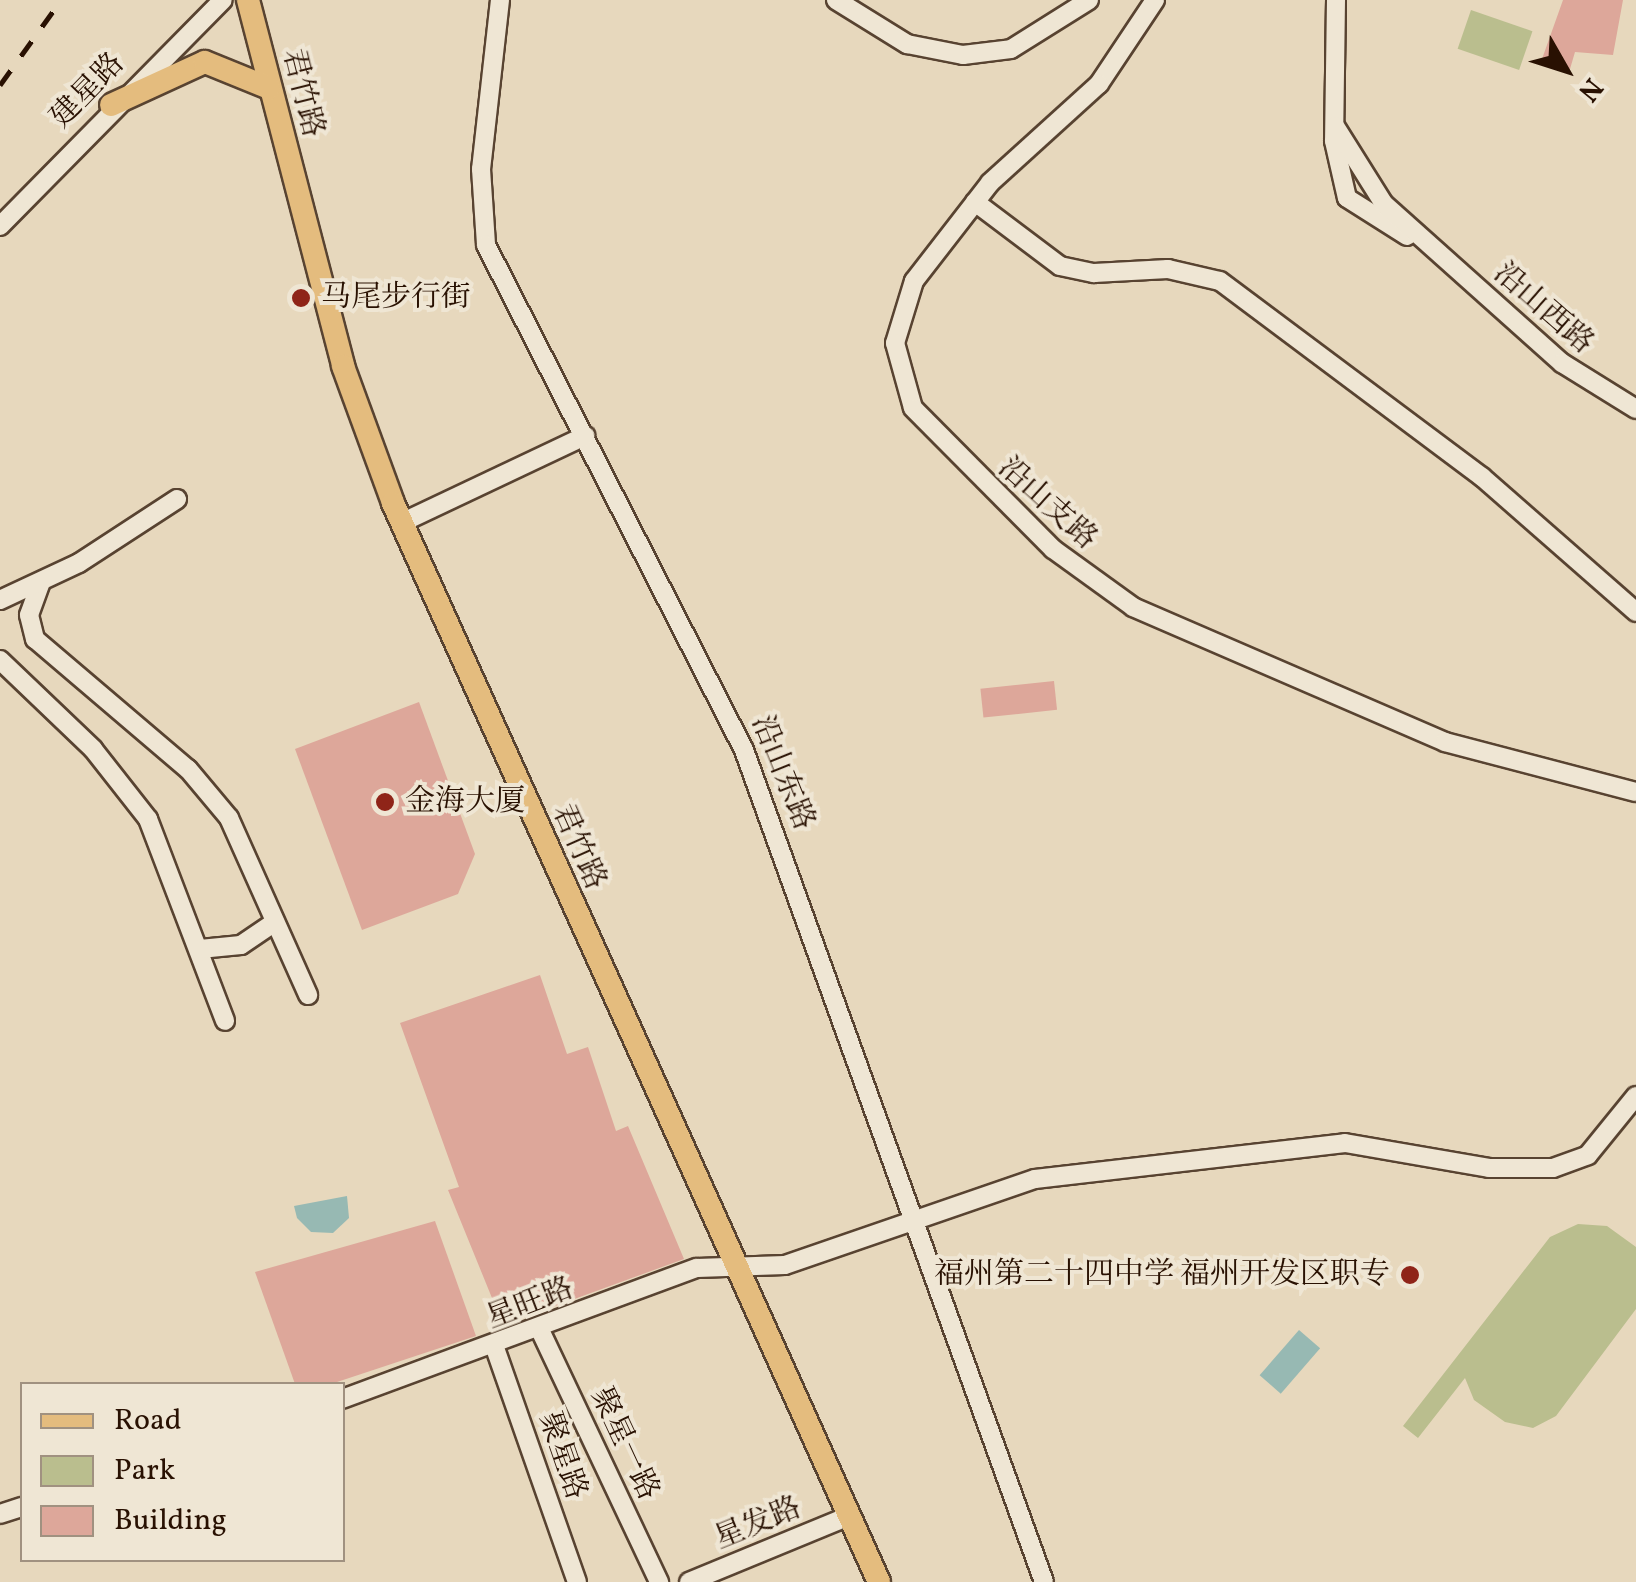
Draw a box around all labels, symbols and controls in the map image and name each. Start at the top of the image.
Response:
north arrow [1516,20,1616,120]
street label: 君竹路 [274,45,330,141]
street label: 建星路 [44,46,132,136]
text: N [1568,69,1611,109]
street label: 沿山西路 [1486,256,1600,362]
place label: 马尾步行街 [321,280,471,316]
marker: 马尾步行街 [290,287,312,309]
street label: 沿山支路 [990,450,1104,558]
street label: 沿山东路 [743,711,821,835]
place label: 金海大厦 [405,784,525,820]
marker: 金海大厦 [374,791,396,813]
street label: 君竹路 [543,799,613,895]
place label: 福州第二十四中学 福州开发区职专 [934,1257,1390,1293]
marker: 福州第二十四中学 福州开发区职专 [1399,1264,1421,1286]
street label: 星旺路 [482,1271,578,1337]
legend [20,1382,345,1562]
street label: 聚星一路 [582,1382,666,1506]
text: Road [114,1400,182,1442]
street label: 聚星路 [530,1408,594,1504]
text: Park [114,1450,175,1492]
street label: 星发路 [710,1490,806,1558]
text: Building [114,1500,227,1542]

